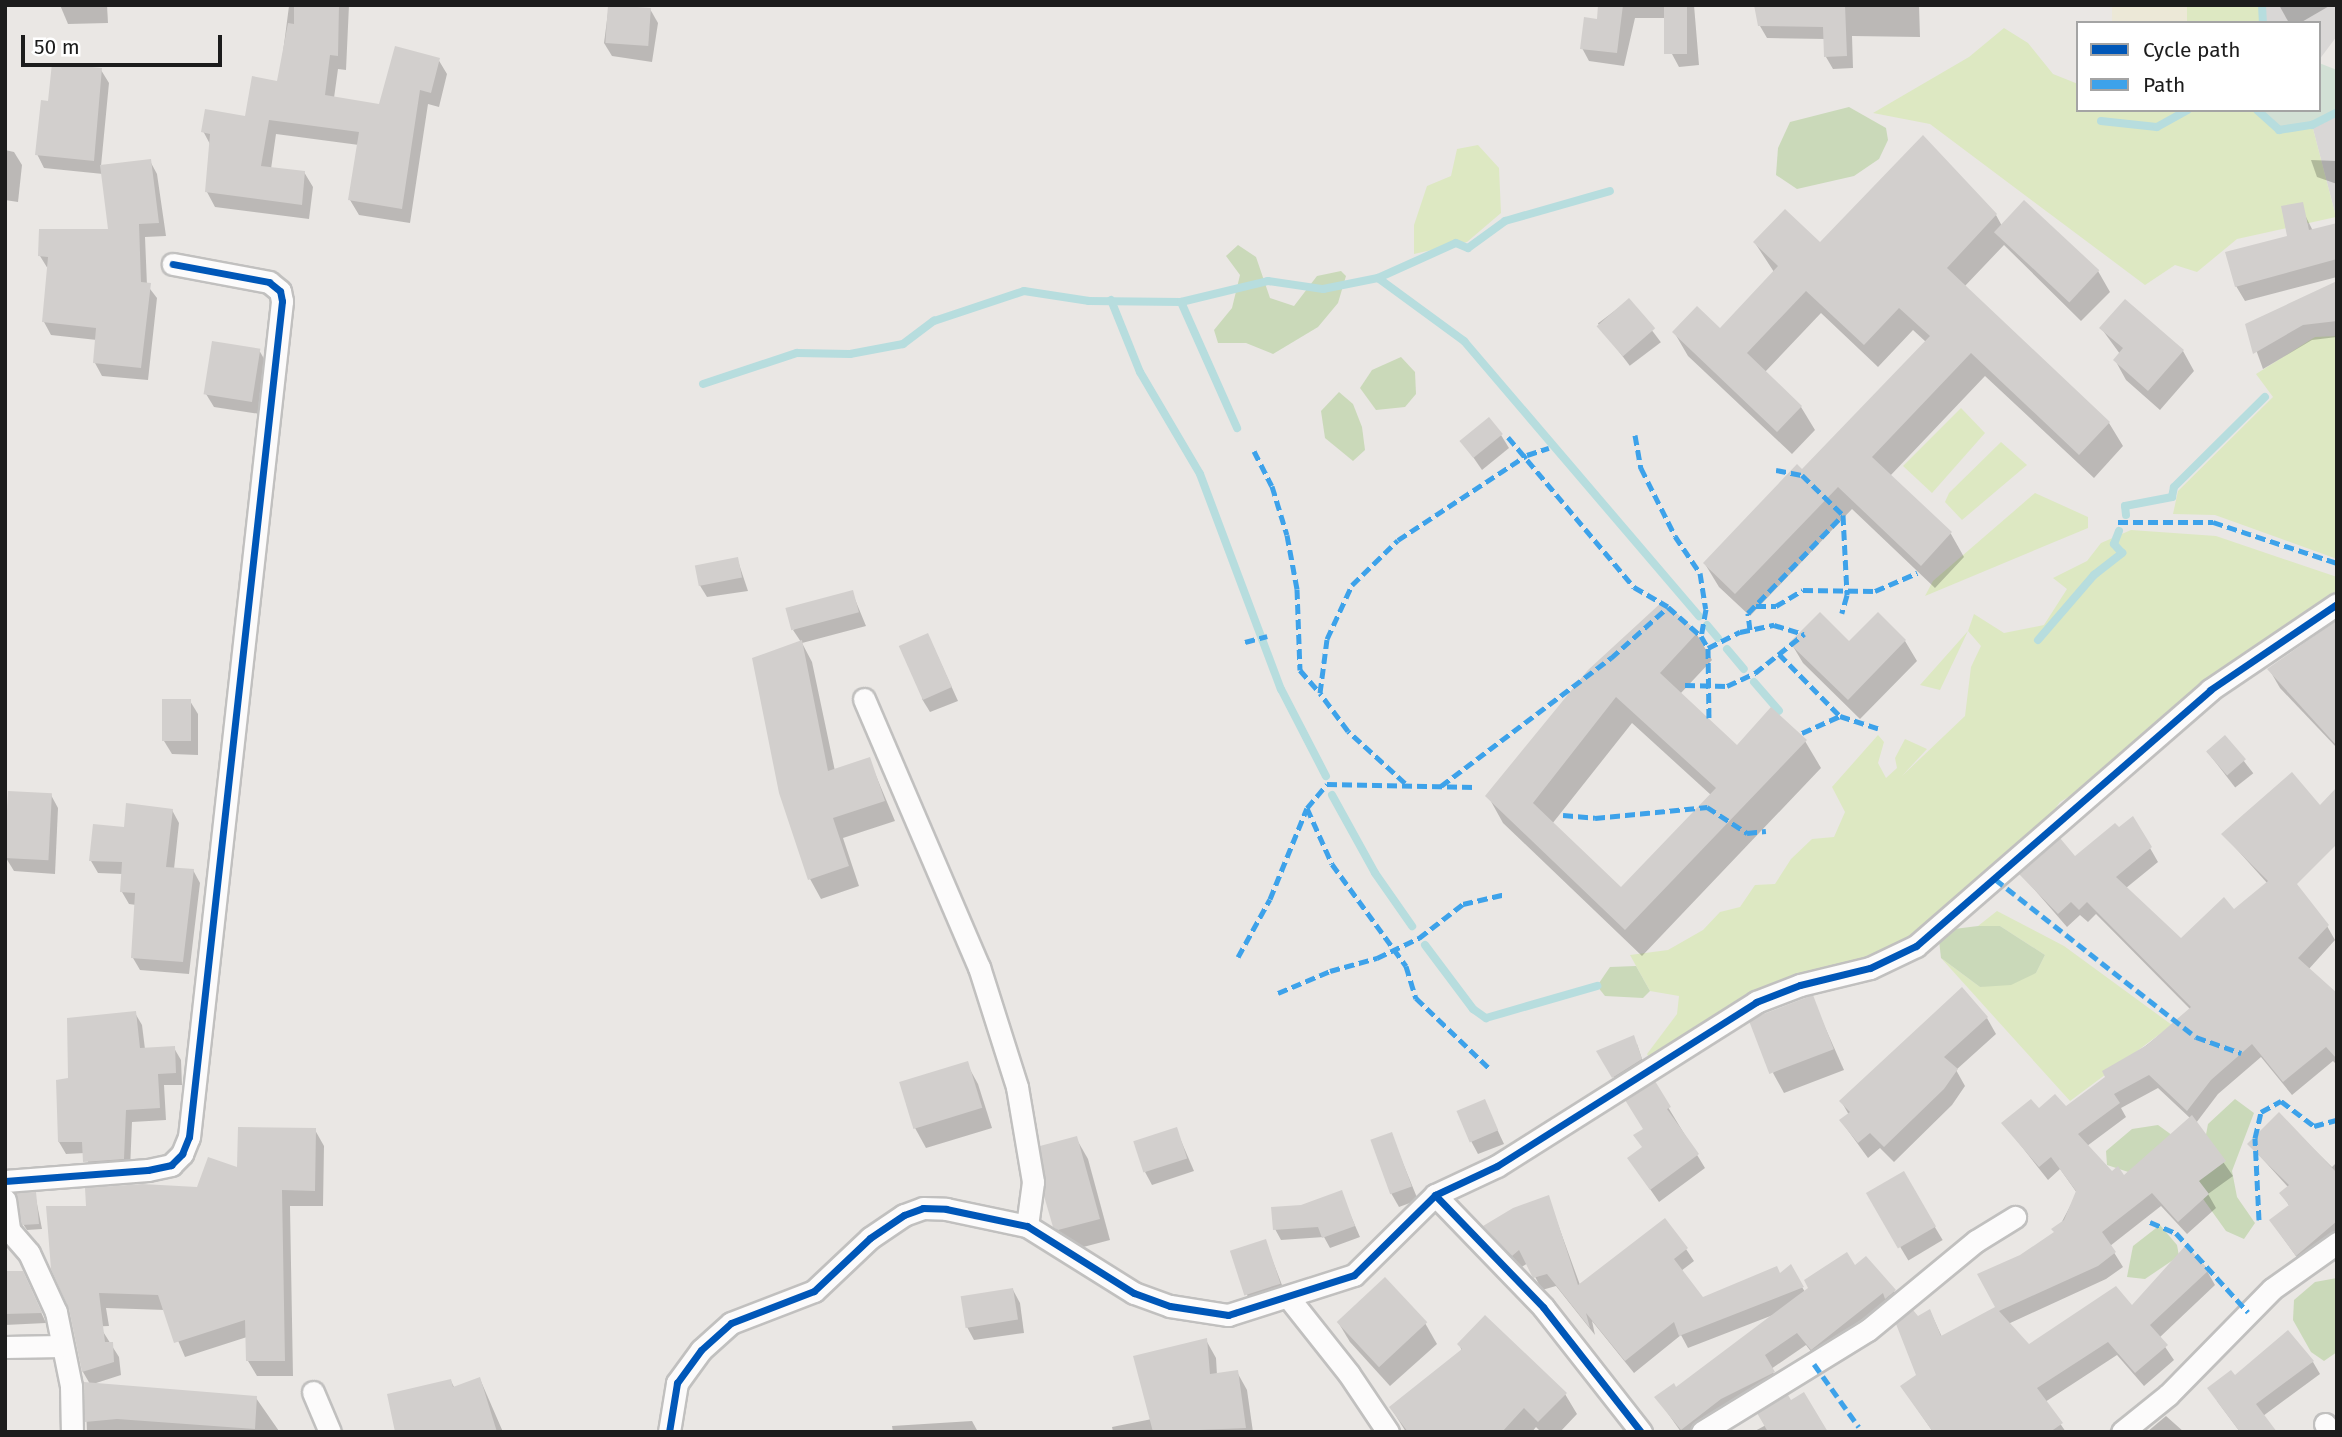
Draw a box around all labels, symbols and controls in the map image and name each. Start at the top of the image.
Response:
scale bar [24,21,226,65]
legend [2076,21,2321,112]
text: 50 m [34,34,80,60]
text: Cycle path [2143,37,2241,63]
text: Path [2143,72,2185,98]

